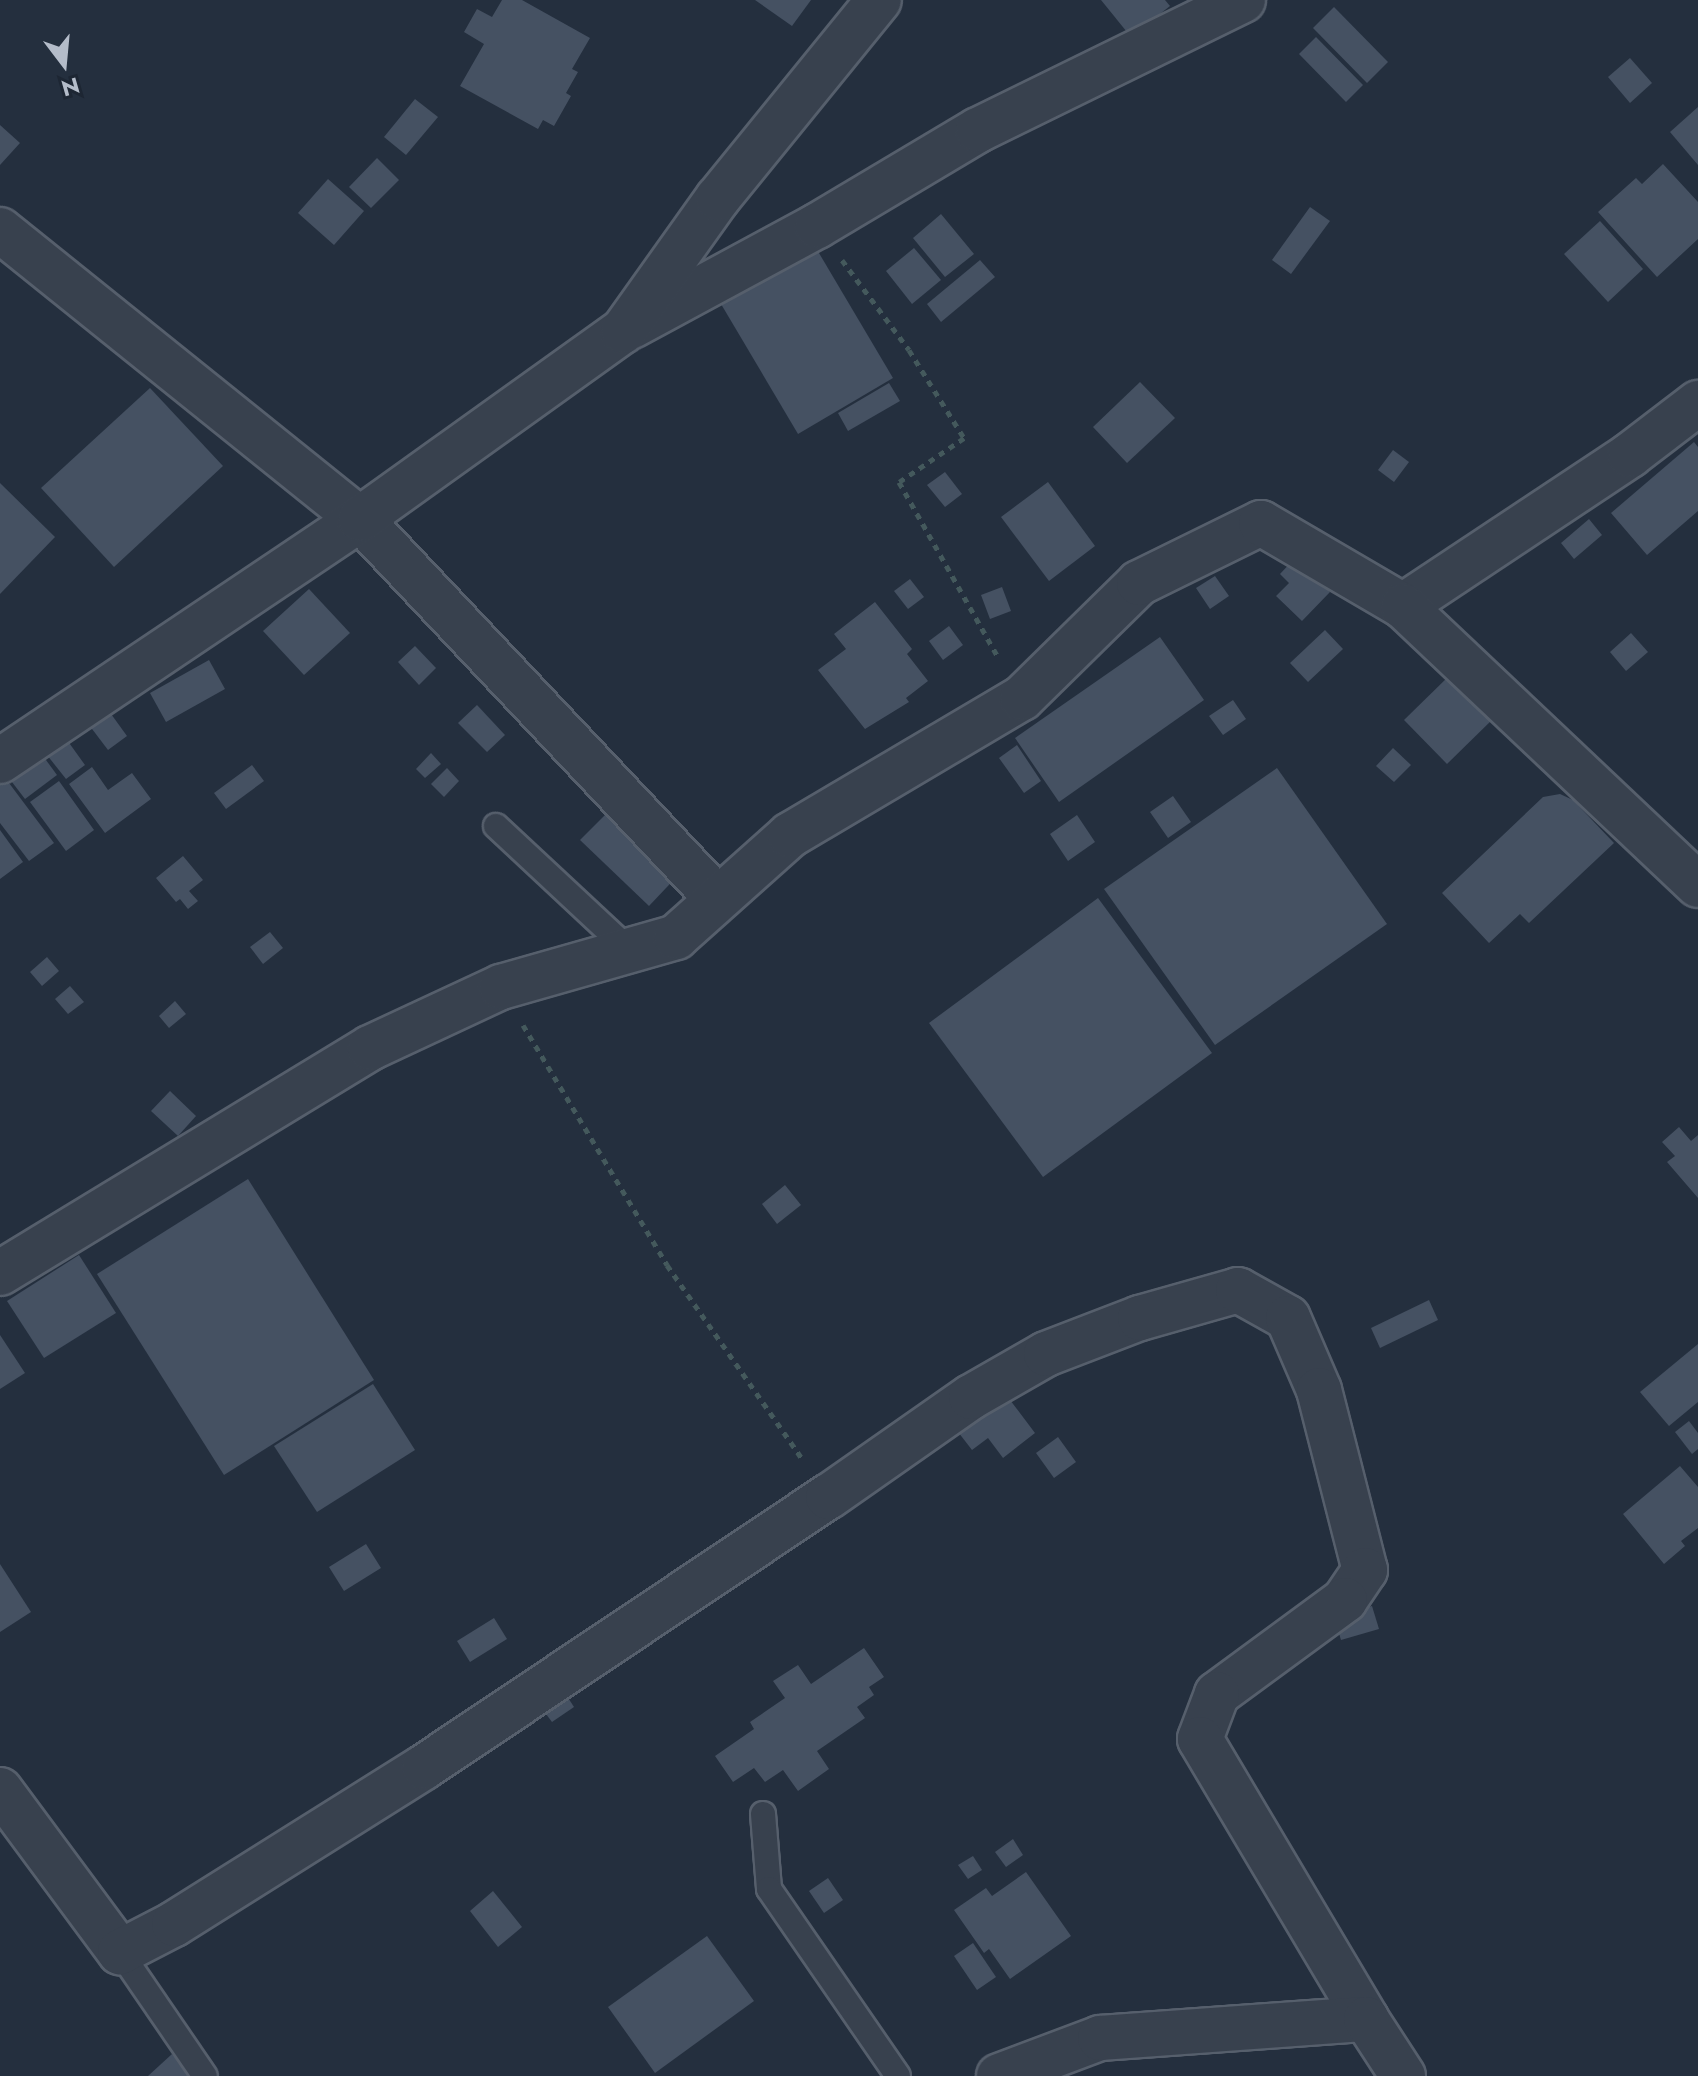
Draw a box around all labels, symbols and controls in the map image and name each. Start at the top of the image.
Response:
north arrow [24,24,104,104]
text: N [58,69,83,105]

